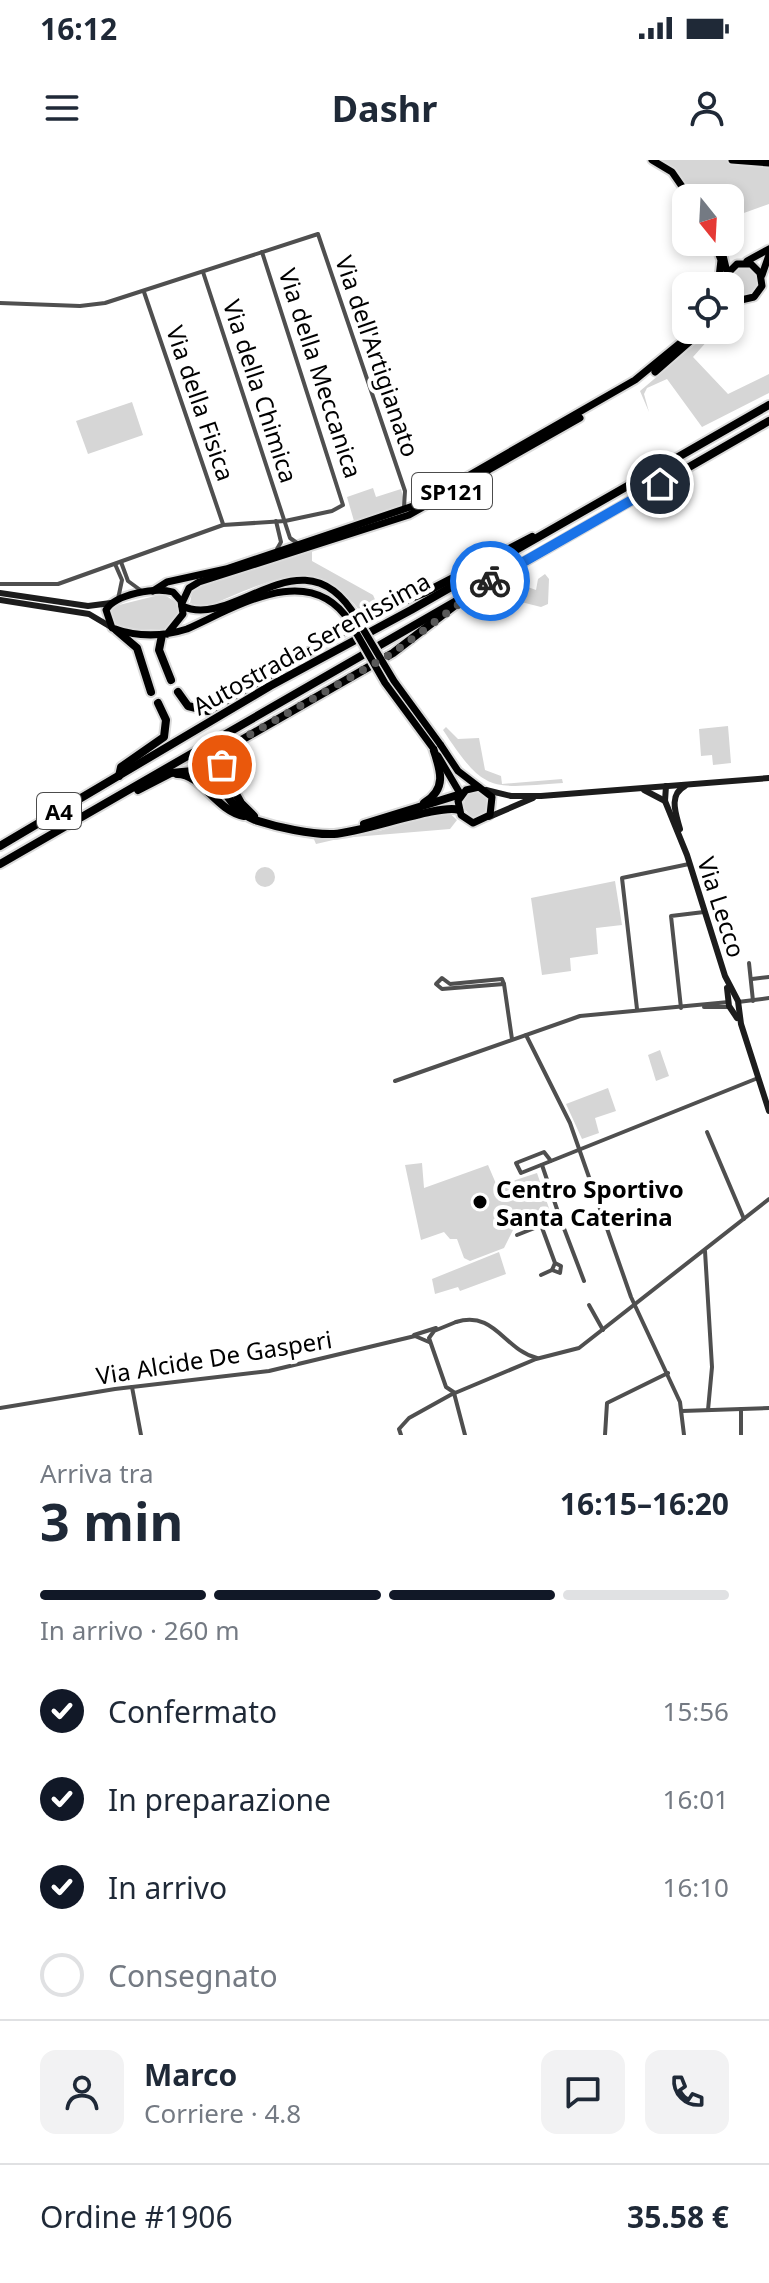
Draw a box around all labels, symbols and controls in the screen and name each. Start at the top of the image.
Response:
text: 16:12 [40,8,117,49]
text: Dashr [332,84,437,133]
icon: menu [40,86,84,130]
icon: person [685,86,729,130]
north arrow [672,184,744,256]
map controls [672,184,744,344]
street label: Via dell'Artigianato [328,251,428,461]
street label: Via della Meccanica [272,264,370,482]
button: locate [672,272,744,344]
street label: Via della Chimica [216,295,306,487]
street label: Via della Fisica [159,321,243,485]
pin [626,450,694,518]
icon: home [638,462,682,506]
road number: SP121 [412,473,492,509]
courier [450,541,530,621]
icon: bike [468,559,512,603]
street label: Autostrada Serenissima [186,564,436,722]
pin [188,731,256,799]
icon: bag [200,743,244,787]
road number: A4 [37,793,81,829]
street label: Via Lecco [690,852,754,962]
place label: Centro Sportivo Santa Caterina [496,1172,684,1233]
marker: Centro Sportivo Santa Caterina [471,1193,489,1211]
street label: Via Alcide De Gasperi [94,1322,334,1392]
text: Arriva tra [40,1455,154,1491]
text: 16:15–16:20 [560,1483,729,1524]
text: 3 min [40,1485,183,1556]
text: In arrivo · 260 m [40,1612,240,1648]
icon: check [40,1689,84,1733]
text: Confermato [108,1691,277,1732]
text: 15:56 [663,1693,729,1729]
icon: check [40,1777,84,1821]
text: In preparazione [108,1779,331,1820]
text: 16:01 [663,1781,729,1817]
icon: check [40,1865,84,1909]
text: In arrivo [108,1867,227,1908]
text: 16:10 [663,1869,729,1905]
text: Consegnato [108,1955,278,1996]
button: person [40,2050,124,2134]
button: chat [541,2050,625,2134]
button: phone [645,2050,729,2134]
text: Marco [144,2054,237,2095]
text: Corriere · 4.8 [144,2095,301,2131]
text: Ordine #1906 [40,2196,233,2237]
text: 35.58 € [627,2196,729,2237]

